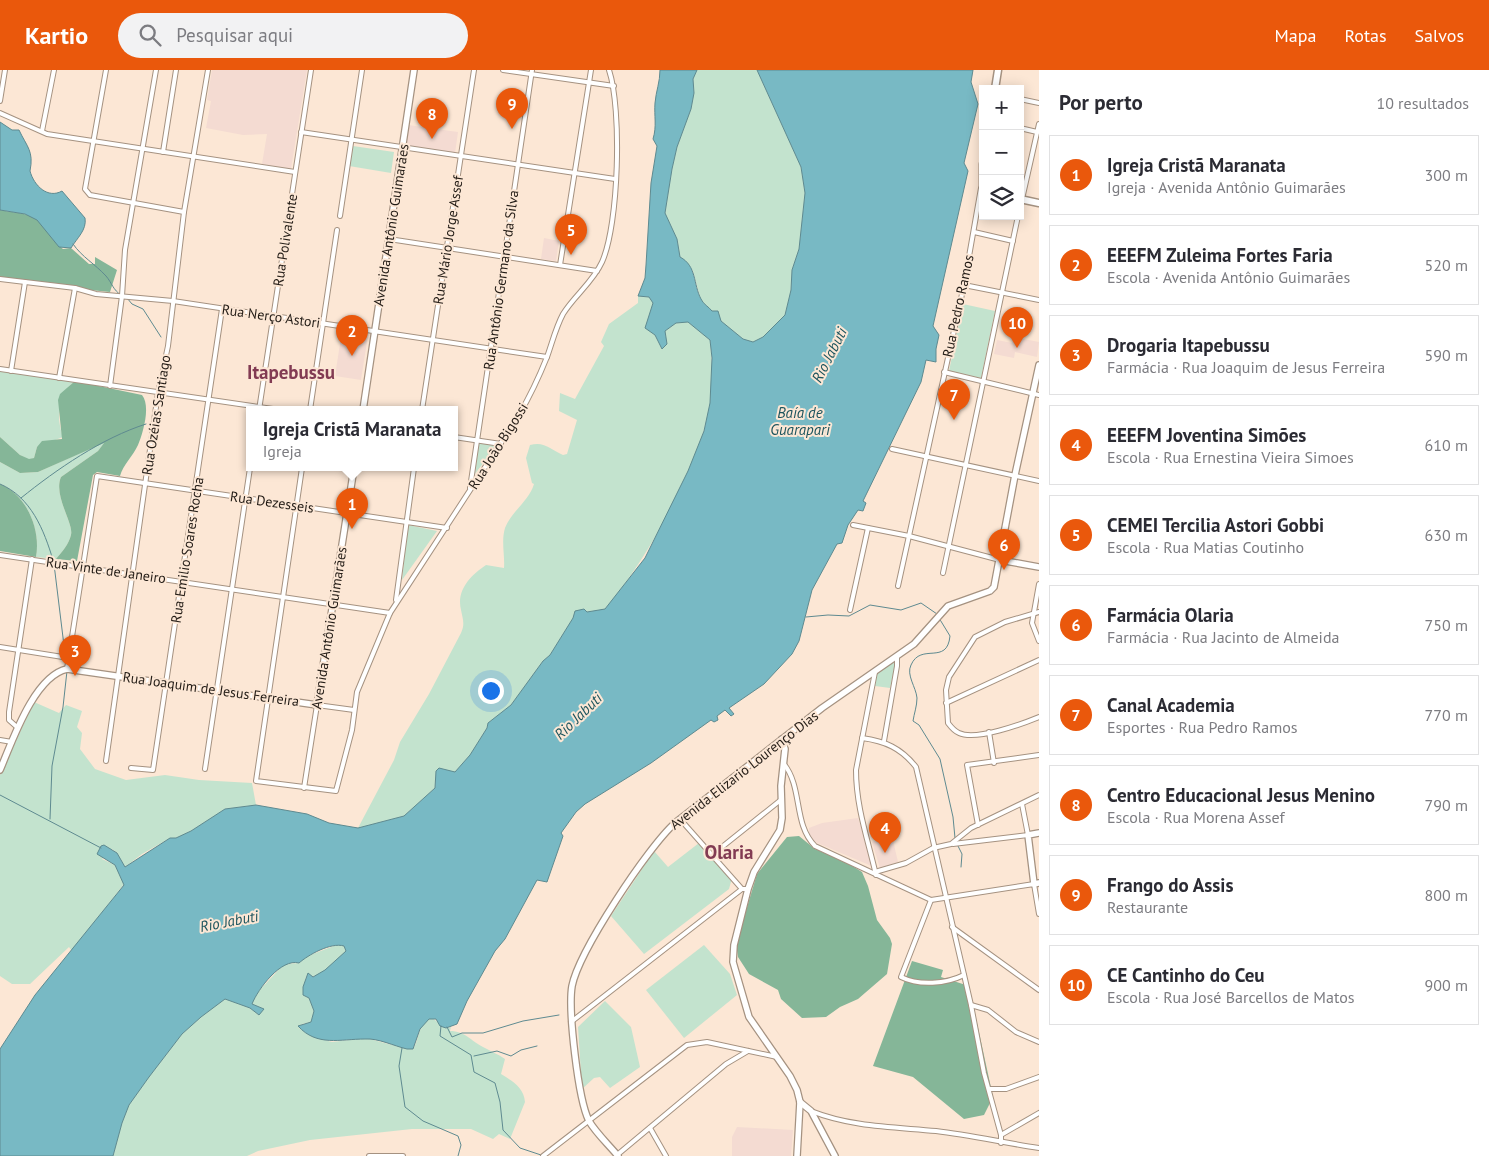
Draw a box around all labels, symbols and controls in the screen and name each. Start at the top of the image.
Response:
search box [118,13,468,58]
text: Kartio [25,20,88,51]
icon: search [136,21,164,49]
text: Pesquisar aqui [176,23,293,47]
text: Mapa [1275,24,1316,47]
text: Rotas [1344,24,1387,47]
text: Salvos [1415,24,1464,47]
map controls [979,85,1024,220]
button: + [979,85,1024,130]
pin: 9 [496,88,528,129]
text: Por perto [1059,89,1143,116]
text: 10 resultados [1376,93,1469,113]
pin: 8 [416,98,448,139]
button: − [979,130,1024,175]
street label: Avenida Antônio Guimarães [369,142,413,307]
text: Igreja Cristã Maranata [1107,153,1286,177]
text: 1 [1071,165,1081,185]
text: 300 m [1425,165,1468,185]
street label: Rua Mário Jorge Assef [429,174,467,306]
button: layers [979,175,1024,220]
text: Igreja · Avenida Antônio Guimarães [1107,177,1346,197]
street label: Rua Antônio Germano da Silva [479,189,523,371]
street label: Rua Polivalente [269,192,301,288]
pin: 5 [555,214,587,255]
text: EEEFM Zuleima Fortes Faria [1107,243,1333,267]
street label: Rua Pedro Ramos [938,253,978,359]
text: 2 [1071,255,1081,275]
text: 520 m [1425,255,1468,275]
text: Escola · Avenida Antônio Guimarães [1107,267,1350,287]
street label: Rua Nerço Astori [221,300,321,332]
pin: 10 [1001,307,1033,348]
pin: 2 [336,315,368,356]
water label: Rio Jabuti [807,323,851,386]
text: Drogaria Itapebussu [1107,333,1270,357]
text: 3 [1071,345,1081,365]
text: 590 m [1425,345,1468,365]
street label: Rua Ozéias Santiago [138,354,174,476]
text: Farmácia · Rua Joaquim de Jesus Ferreira [1107,357,1385,377]
district label: Itapebussu [247,360,335,384]
pin: 7 [938,379,970,420]
street label: Rua João Bigossi [464,399,532,493]
water label: Baía de Guarapari [770,403,831,439]
popup [246,406,458,471]
text: Igreja Cristã Maranata [263,417,441,441]
text: EEEFM Joventina Simões [1107,423,1306,447]
text: 4 [1071,435,1081,455]
text: 610 m [1425,435,1468,455]
text: Igreja [263,441,302,461]
text: Escola · Rua Ernestina Vieira Simoes [1107,447,1354,467]
street label: Rua Emilio Soares Rocha [167,476,207,624]
street label: Rua Dezesseis [229,487,315,517]
pin: 1 [336,488,368,529]
text: CEMEI Tercilia Astori Gobbi [1107,513,1324,537]
text: 5 [1071,525,1081,545]
text: 630 m [1425,525,1468,545]
pin: 6 [988,529,1020,570]
text: Escola · Rua Matias Coutinho [1107,537,1304,557]
street label: Avenida Antônio Guimarães [307,545,351,710]
street label: Rua Vinte de Janeiro [45,553,167,587]
text: Farmácia Olaria [1107,603,1234,627]
text: 6 [1071,615,1081,635]
text: 750 m [1425,615,1468,635]
text: Farmácia · Rua Jacinto de Almeida [1107,627,1339,647]
pin: 3 [59,635,91,676]
street label: Rua Joaquim de Jesus Ferreira [122,668,300,710]
your location [478,678,504,704]
water label: Rio Jabuti [550,688,607,743]
text: Canal Academia [1107,693,1235,717]
text: 7 [1071,705,1081,725]
text: 770 m [1425,705,1468,725]
street label: Avenida Elizario Lourenço Dias [666,706,822,834]
text: Esportes · Rua Pedro Ramos [1107,717,1298,737]
text: Centro Educacional Jesus Menino [1107,783,1375,807]
text: 8 [1071,795,1081,815]
text: 790 m [1425,795,1468,815]
text: Escola · Rua Morena Assef [1107,807,1285,827]
pin: 4 [869,812,901,853]
district label: Olaria [705,840,753,864]
text: Frango do Assis [1107,873,1233,897]
text: 9 [1071,885,1081,905]
text: 800 m [1425,885,1468,905]
text: Restaurante [1107,897,1188,917]
water label: Rio Jabuti [198,906,261,936]
text: CE Cantinho do Ceu [1107,963,1265,987]
text: 10 [1067,975,1085,995]
text: 900 m [1425,975,1468,995]
text: Escola · Rua José Barcellos de Matos [1107,987,1355,1007]

